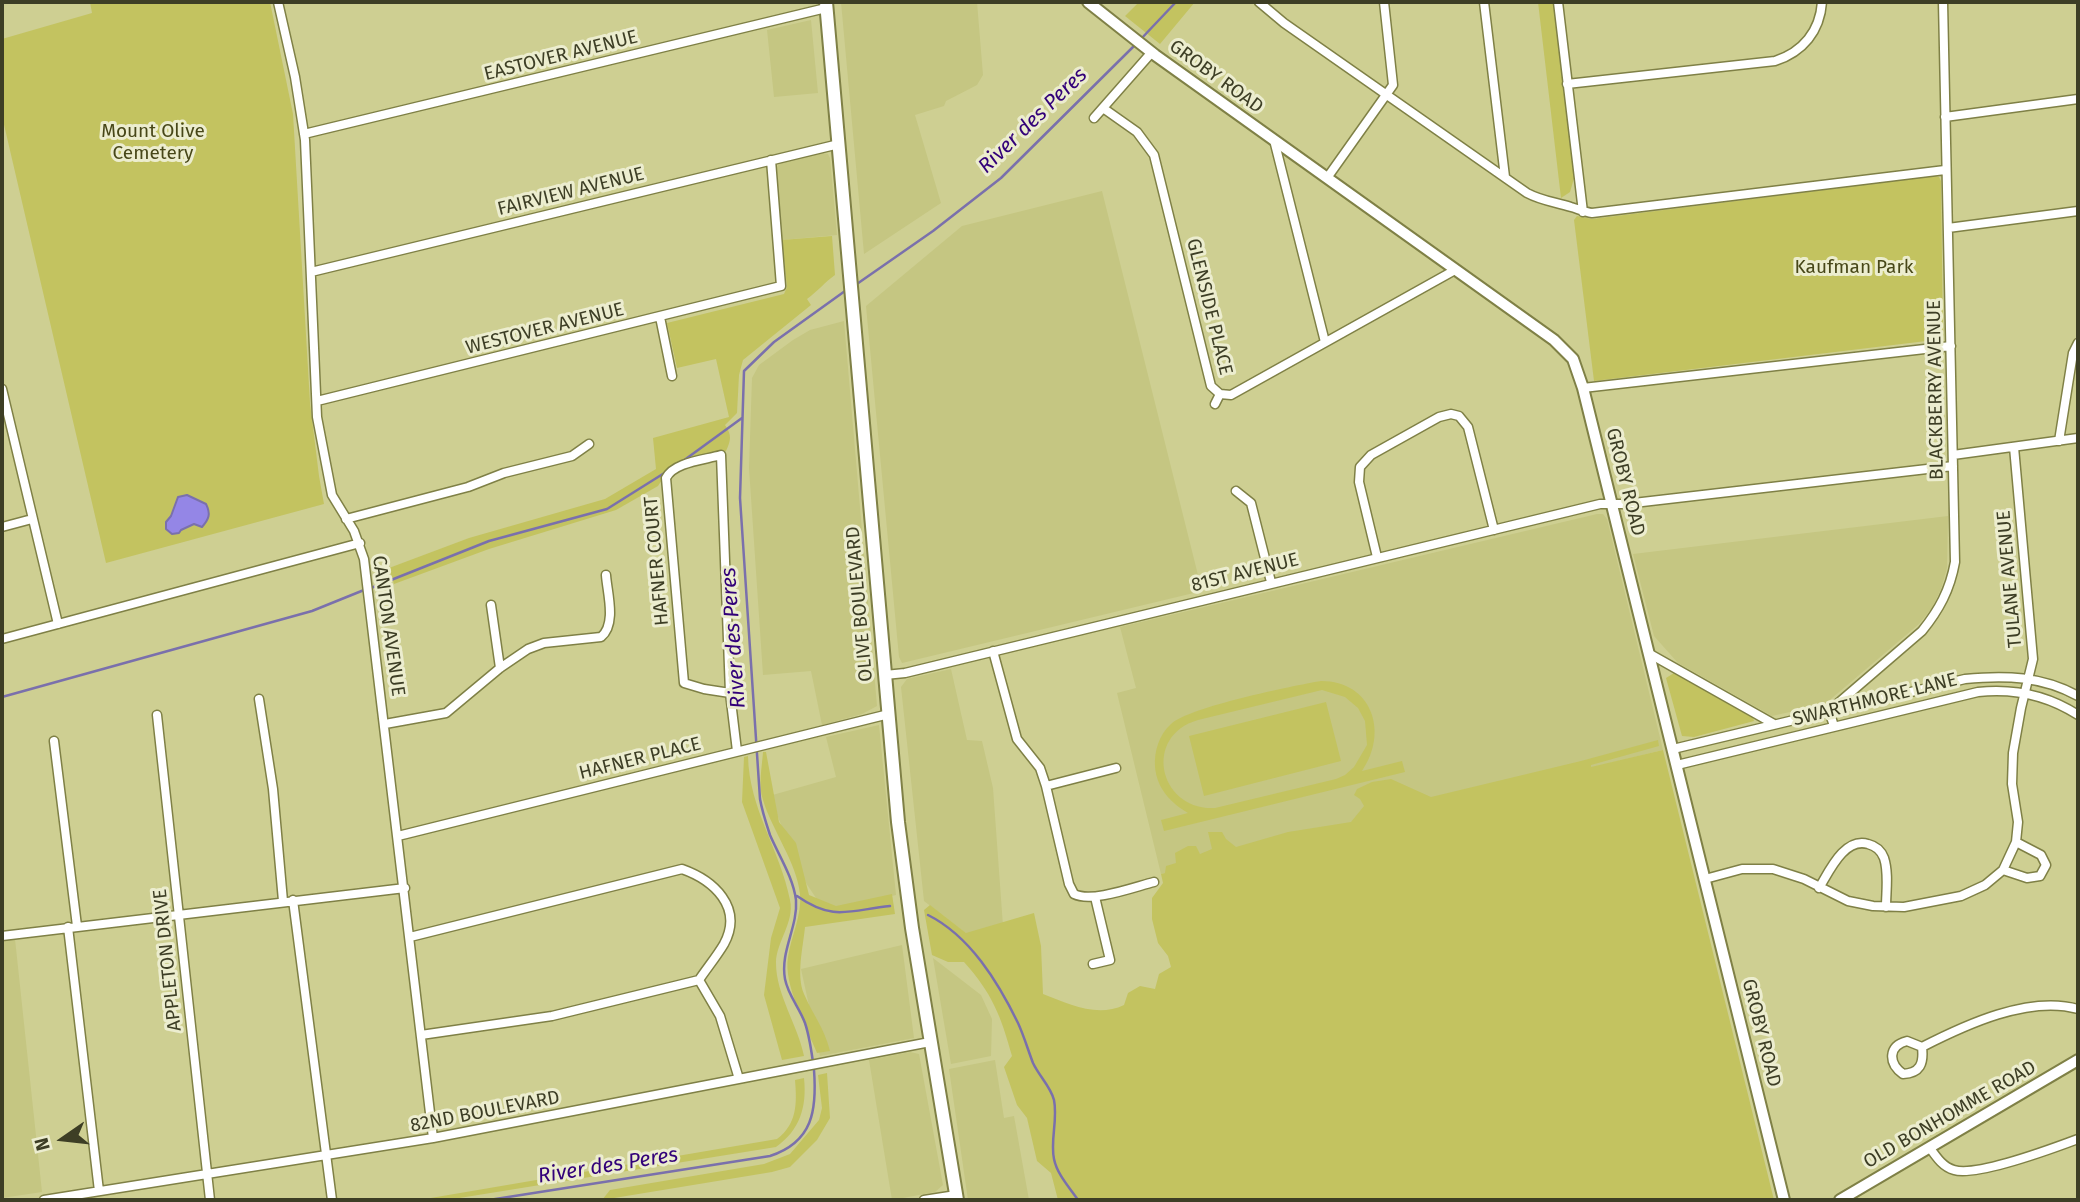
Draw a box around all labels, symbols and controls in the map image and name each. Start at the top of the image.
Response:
street label: EASTOVER AVENUE [482,26,640,86]
street label: GROBY ROAD [1165,35,1267,119]
water label: River des Peres [973,63,1093,179]
park label: Mount Olive Cemetery [101,121,205,165]
street label: FAIRVIEW AVENUE [495,163,647,221]
street label: GLENSIDE PLACE [1181,236,1237,378]
park label: Kaufman Park [1795,257,1913,279]
street label: WESTOVER AVENUE [464,298,626,360]
street label: BLACKBERRY AVENUE [1923,300,1949,480]
street label: GROBY ROAD [1601,426,1649,538]
street label: HAFNER COURT [640,495,674,627]
street label: TULANE AVENUE [1993,509,2027,649]
street label: OLIVE BOULEVARD [842,525,878,683]
street label: 81ST AVENUE [1189,549,1301,597]
street label: CANTON AVENUE [367,554,409,698]
water label: River des Peres [716,567,752,709]
street label: SWARTHMORE LANE [1790,669,1960,731]
street label: HAFNER PLACE [577,733,703,785]
street label: APPLETON DRIVE [149,888,187,1032]
street label: GROBY ROAD [1737,977,1785,1089]
street label: OLD BONHOMME ROAD [1860,1056,2040,1174]
street label: 82ND BOULEVARD [408,1086,562,1138]
north arrow [28,1104,98,1174]
text: N [29,1135,55,1153]
water label: River des Peres [536,1142,680,1190]

